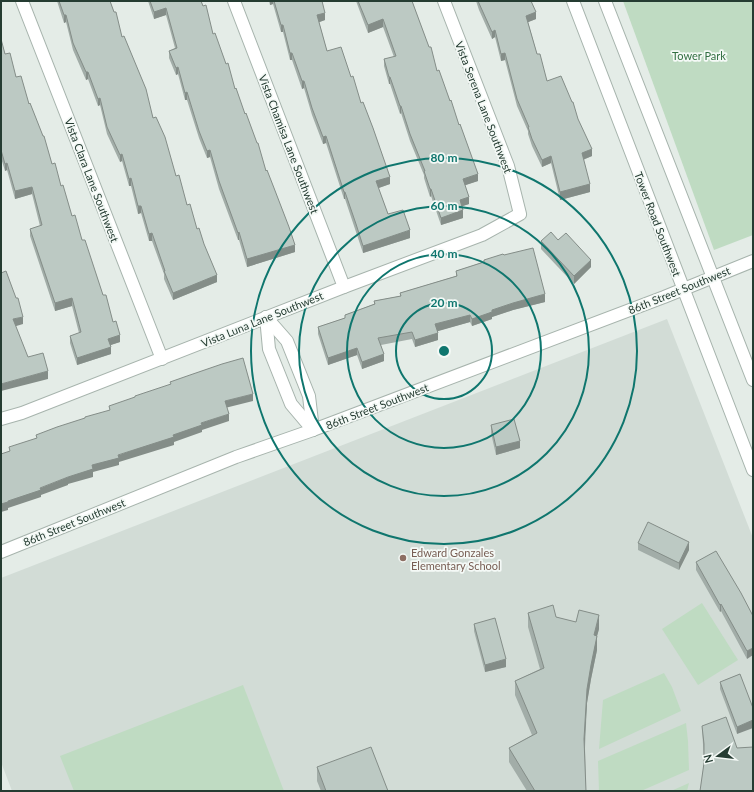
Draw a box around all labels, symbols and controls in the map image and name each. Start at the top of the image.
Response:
street label: Vista Serena Lane Southwest [453,39,515,175]
park label: Tower Park [672,49,726,62]
street label: Vista Chamisa Lane Southwest [256,73,322,215]
street label: Vista Clara Lane Southwest [62,116,122,244]
text: 80 m [431,150,457,165]
street label: Tower Road Southwest [632,170,684,278]
text: 60 m [431,198,457,213]
text: 40 m [431,246,457,261]
street label: 86th Street Southwest [626,264,732,316]
street label: Vista Luna Lane Southwest [199,289,325,349]
text: 20 m [431,295,457,310]
centre of rings [437,344,451,358]
street label: 86th Street Southwest [324,380,430,432]
street label: 86th Street Southwest [21,496,127,548]
place label: Edward Gonzales Elementary School [411,546,501,572]
marker: Edward Gonzales Elementary School [398,553,408,563]
north arrow [698,736,738,776]
text: N [700,753,715,764]

